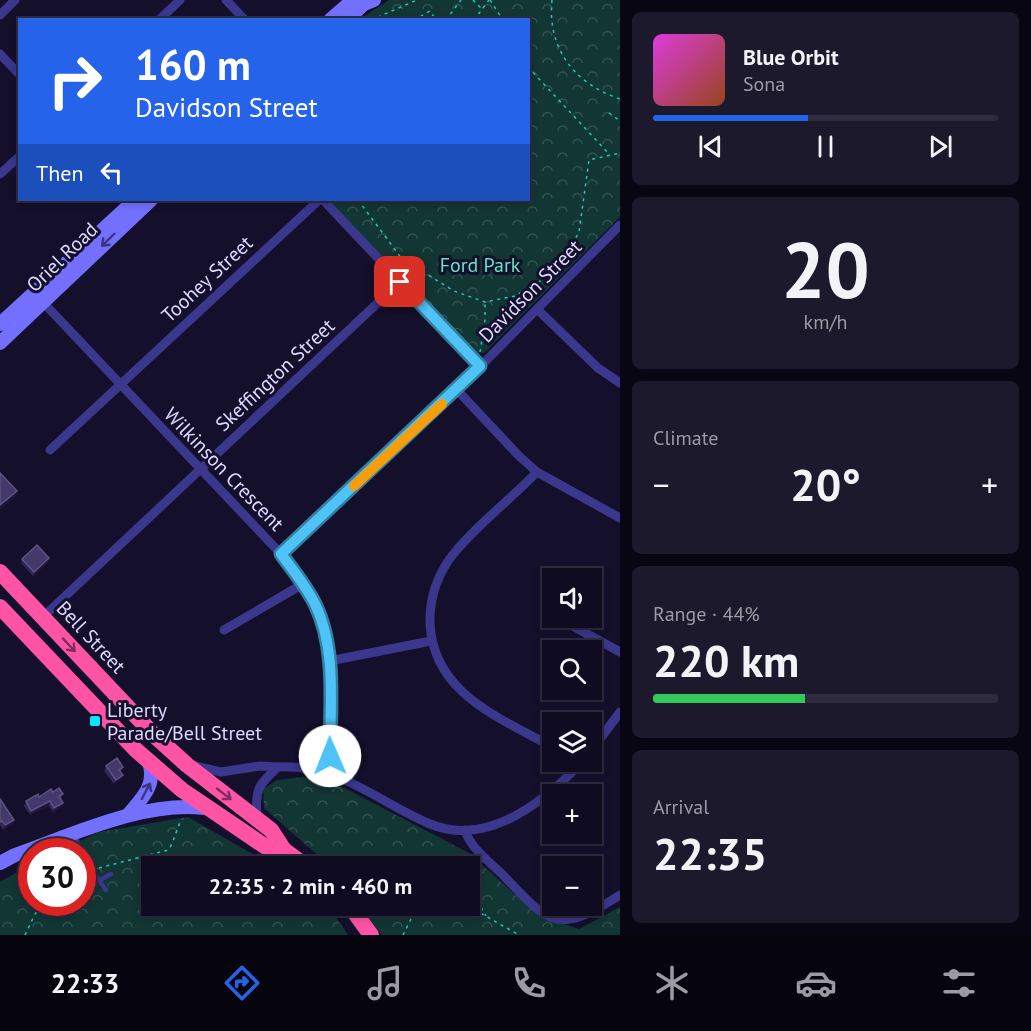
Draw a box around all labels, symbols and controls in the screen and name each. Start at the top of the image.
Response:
text: 160 m [135,37,251,92]
icon: right [36,42,114,120]
text: Blue Orbit [743,43,839,71]
text: Sona [743,71,785,97]
text: Davidson Street [135,90,318,124]
icon: previous [694,130,727,163]
icon: pause [809,130,842,163]
icon: next [924,130,957,163]
icon: left [95,156,128,189]
text: Then [36,159,83,187]
street label: Oriel Road [21,217,103,297]
text: 20 [781,219,870,320]
street label: Toohey Street [156,230,258,328]
one-way arrow [101,233,116,247]
street label: Davidson Street [473,234,587,348]
park label: Ford Park [440,252,521,278]
pin [374,256,425,307]
icon: arrive [383,265,416,298]
text: km/h [804,309,847,335]
street label: Skeffington Street [210,313,340,437]
street label: Wilkinson Crescent [158,402,290,536]
text: Climate [653,425,719,451]
text: 20° [790,455,861,513]
text: − [653,463,670,506]
text: + [981,463,998,506]
map controls [542,568,602,916]
button: sound [542,568,602,628]
street label: Bell Street [51,595,131,679]
text: Range · 44% [653,601,760,627]
text: 220 km [653,631,799,689]
one-way arrow [62,637,76,652]
button: search [542,640,602,700]
place label: Liberty Parade/Bell Street [107,697,262,746]
button: layers [542,712,602,772]
marker: Liberty Parade/Bell Street [88,714,102,728]
position arrow [298,724,362,788]
one-way arrow [140,783,152,800]
button: + [542,784,602,844]
one-way arrow [216,788,232,801]
text: Arrival [653,794,709,820]
text: 22:35 [653,824,767,882]
speed limit sign: 30 [18,838,96,916]
button: − [542,856,602,916]
text: 22:35 · 2 min · 460 m [209,872,412,900]
icon: directions [221,962,263,1004]
icon: music [364,962,406,1004]
icon: phone [508,962,550,1004]
icon: climate [651,962,693,1004]
icon: car [795,962,837,1004]
icon: filters [938,962,980,1004]
text: 22:33 [51,966,119,1000]

